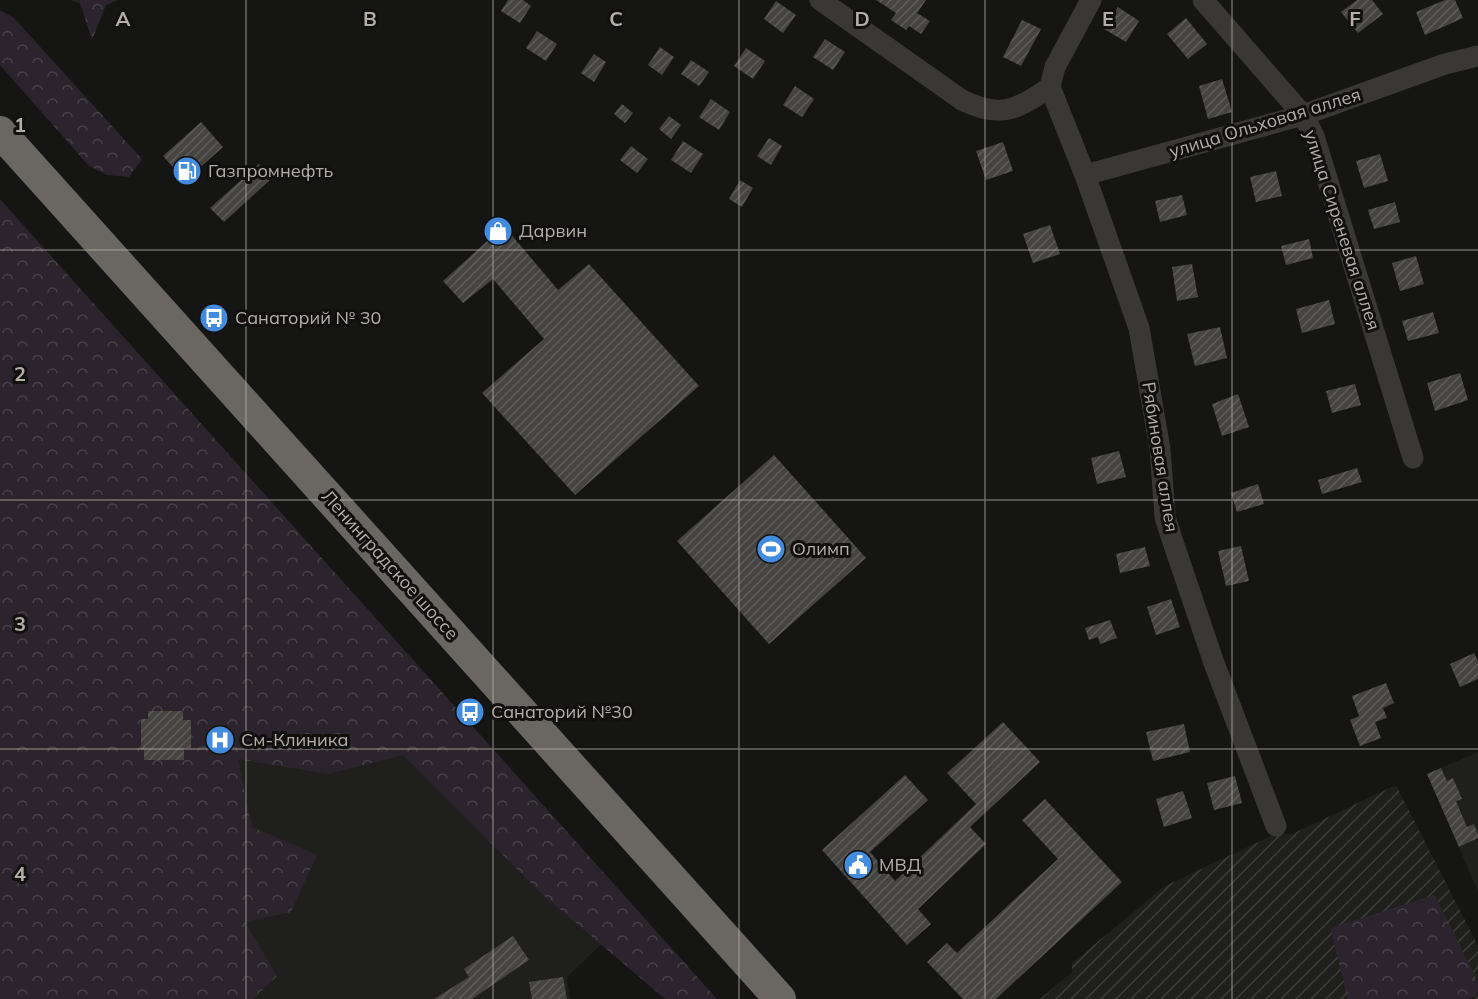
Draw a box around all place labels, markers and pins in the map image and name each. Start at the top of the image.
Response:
fuel station icon: Газпромнефть [171,155,203,187]
place label: Газпромнефть [208,159,334,182]
shop icon: Дарвин [482,215,514,247]
place label: Дарвин [519,219,587,242]
bus stop icon: Санаторий № 30 [198,302,230,334]
place label: Санаторий № 30 [235,306,381,329]
sports icon: Олимп [755,533,787,565]
place label: Олимп [792,537,850,560]
bus stop icon: Санаторий №30 [454,696,486,728]
place label: Санаторий №30 [491,700,633,723]
hospital icon: См-Клиника [204,724,236,756]
place label: См-Клиника [241,728,348,751]
public building icon: МВД [842,849,874,881]
place label: МВД [879,853,922,876]

